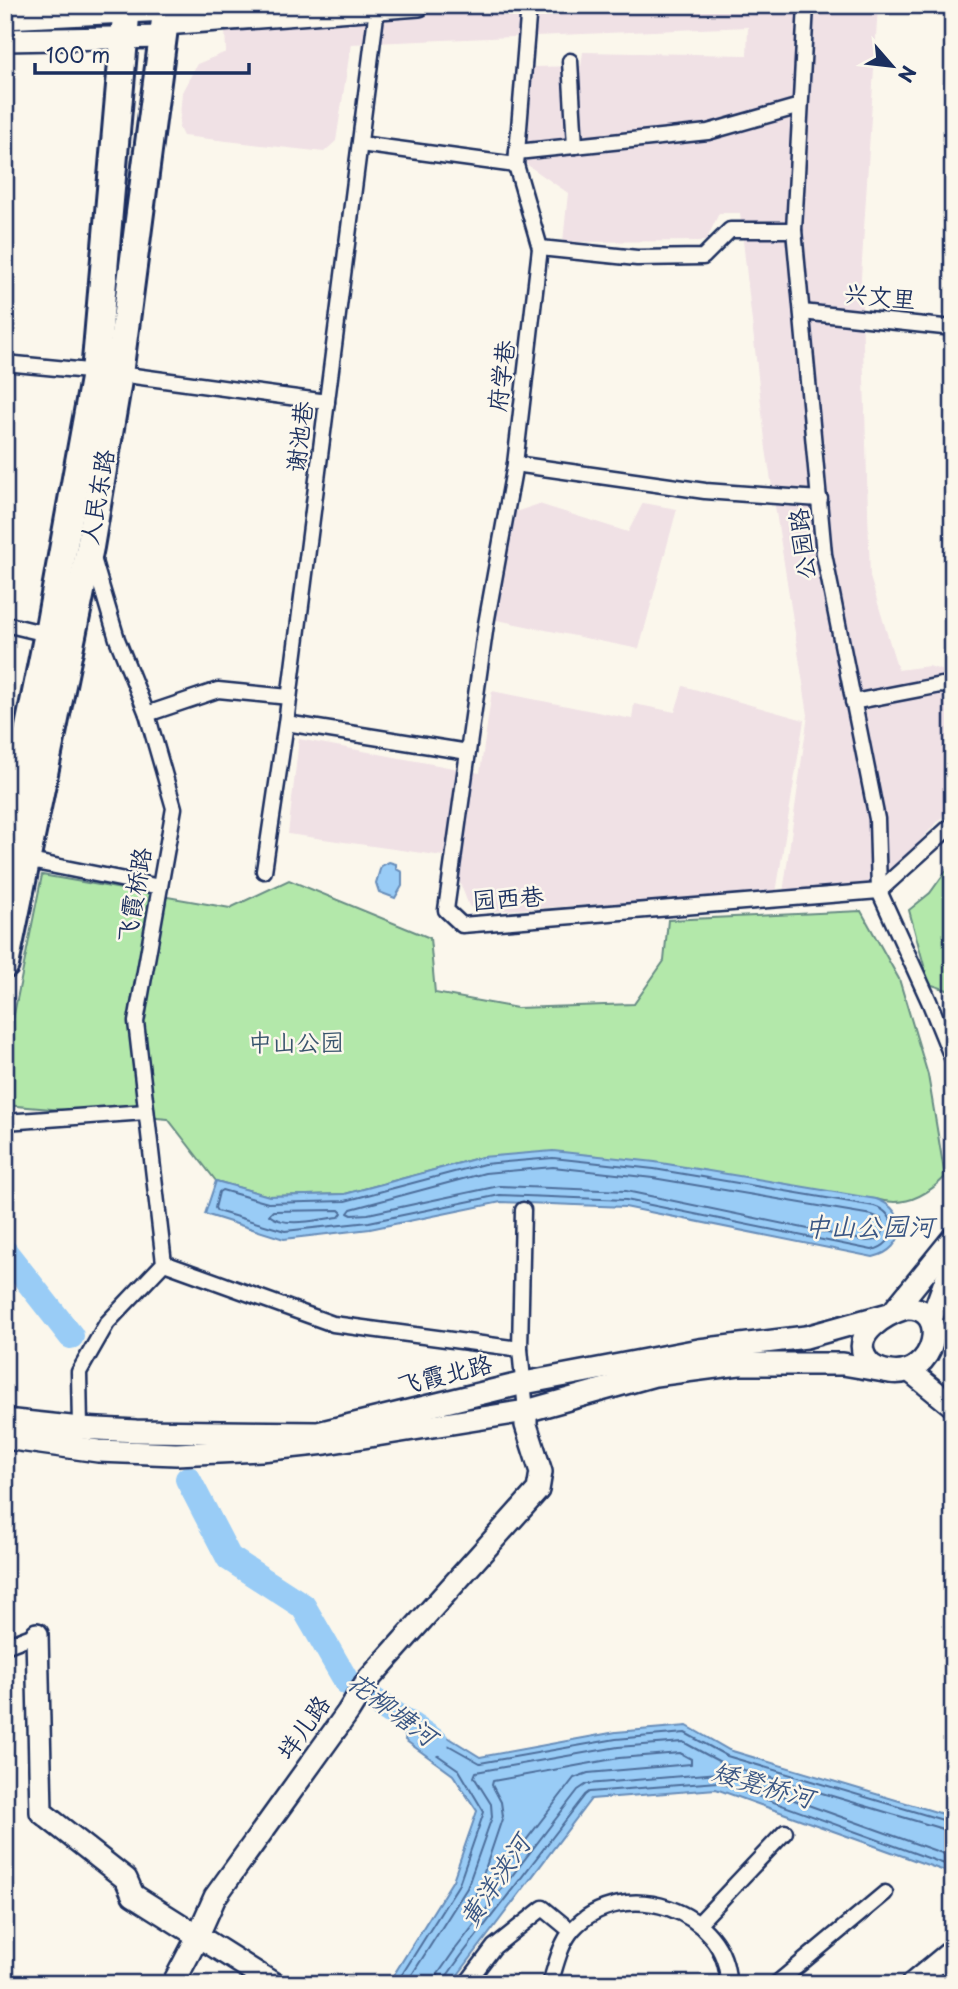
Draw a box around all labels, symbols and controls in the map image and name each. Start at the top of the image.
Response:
scale bar [35,32,248,76]
north arrow [856,32,926,102]
text: 100 m [46,38,110,70]
text: N [892,61,924,88]
street label: 兴文里 [843,273,918,317]
street label: 府学巷 [478,338,522,414]
street label: 谢池巷 [276,399,320,475]
street label: 人民东路 [70,446,122,547]
street label: 公园路 [779,506,823,582]
street label: 飞霞桥路 [107,844,159,945]
street label: 园西巷 [471,877,545,917]
park label: 中山公园 [248,1023,344,1059]
water label: 中山公园河 [804,1206,938,1245]
street label: 飞霞北路 [394,1344,495,1402]
water label: 花柳塘河 [340,1661,449,1757]
street label: 垟儿路 [267,1687,338,1767]
water label: 矮凳桥河 [708,1750,823,1818]
water label: 黄洋浃河 [449,1823,541,1934]

